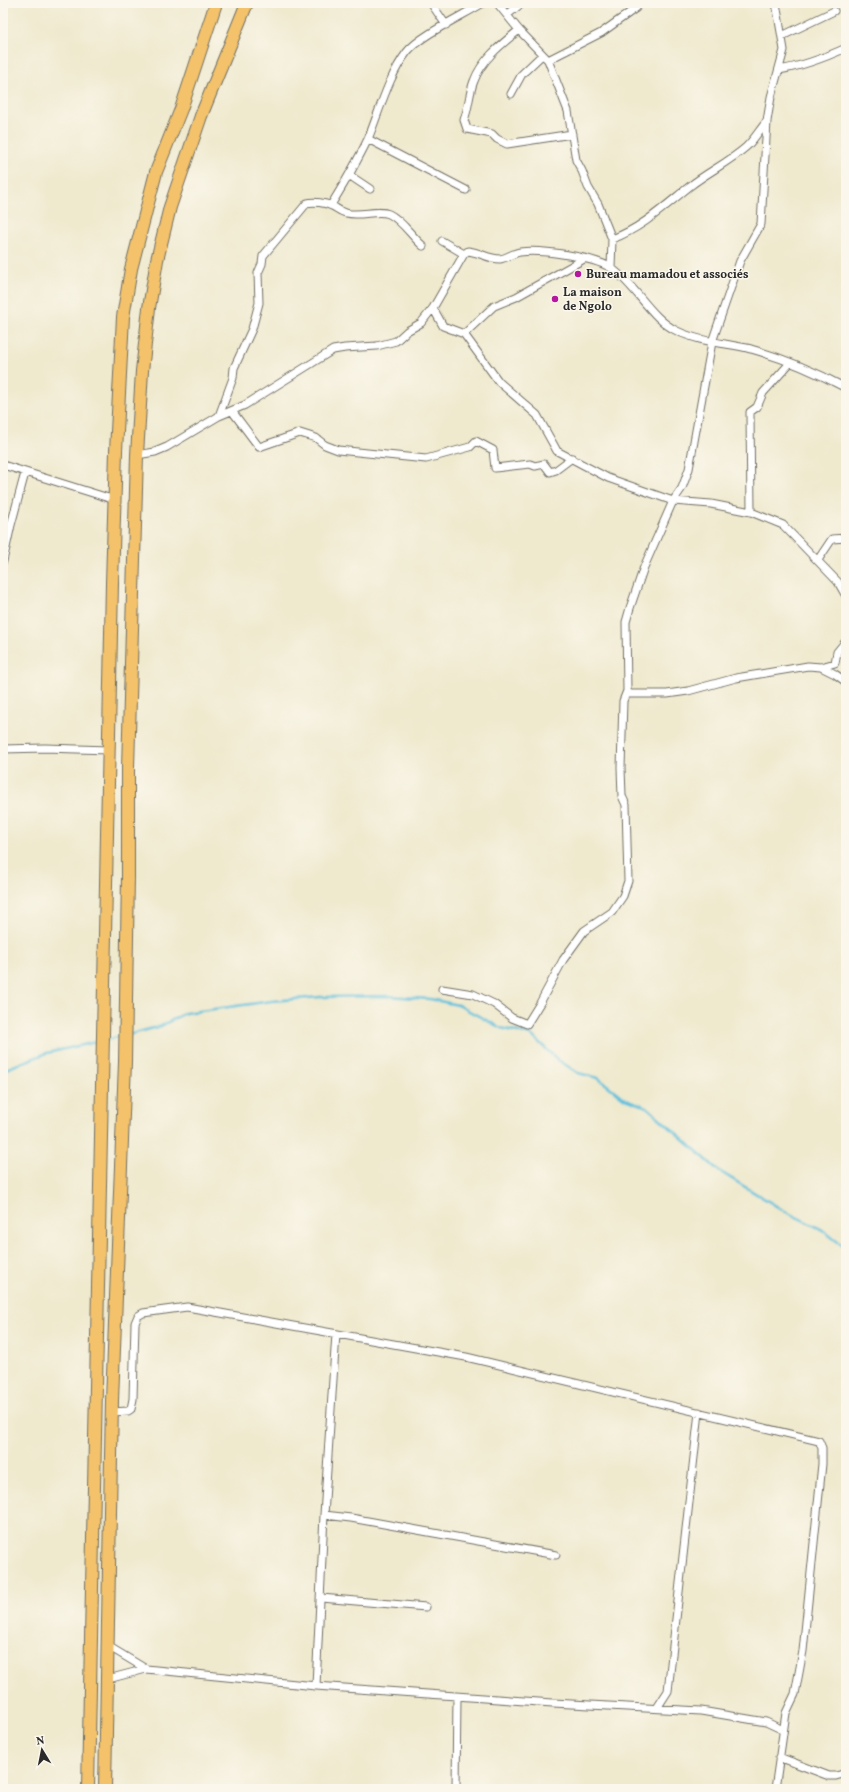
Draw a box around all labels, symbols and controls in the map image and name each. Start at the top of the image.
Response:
place label: Bureau mamadou et associés [586,267,749,283]
marker: Bureau mamadou et associés [573,269,583,279]
place label: La maison de Ngolo [563,285,622,315]
marker: La maison de Ngolo [550,294,560,304]
north arrow [22,1730,62,1770]
text: N [35,1734,46,1750]

